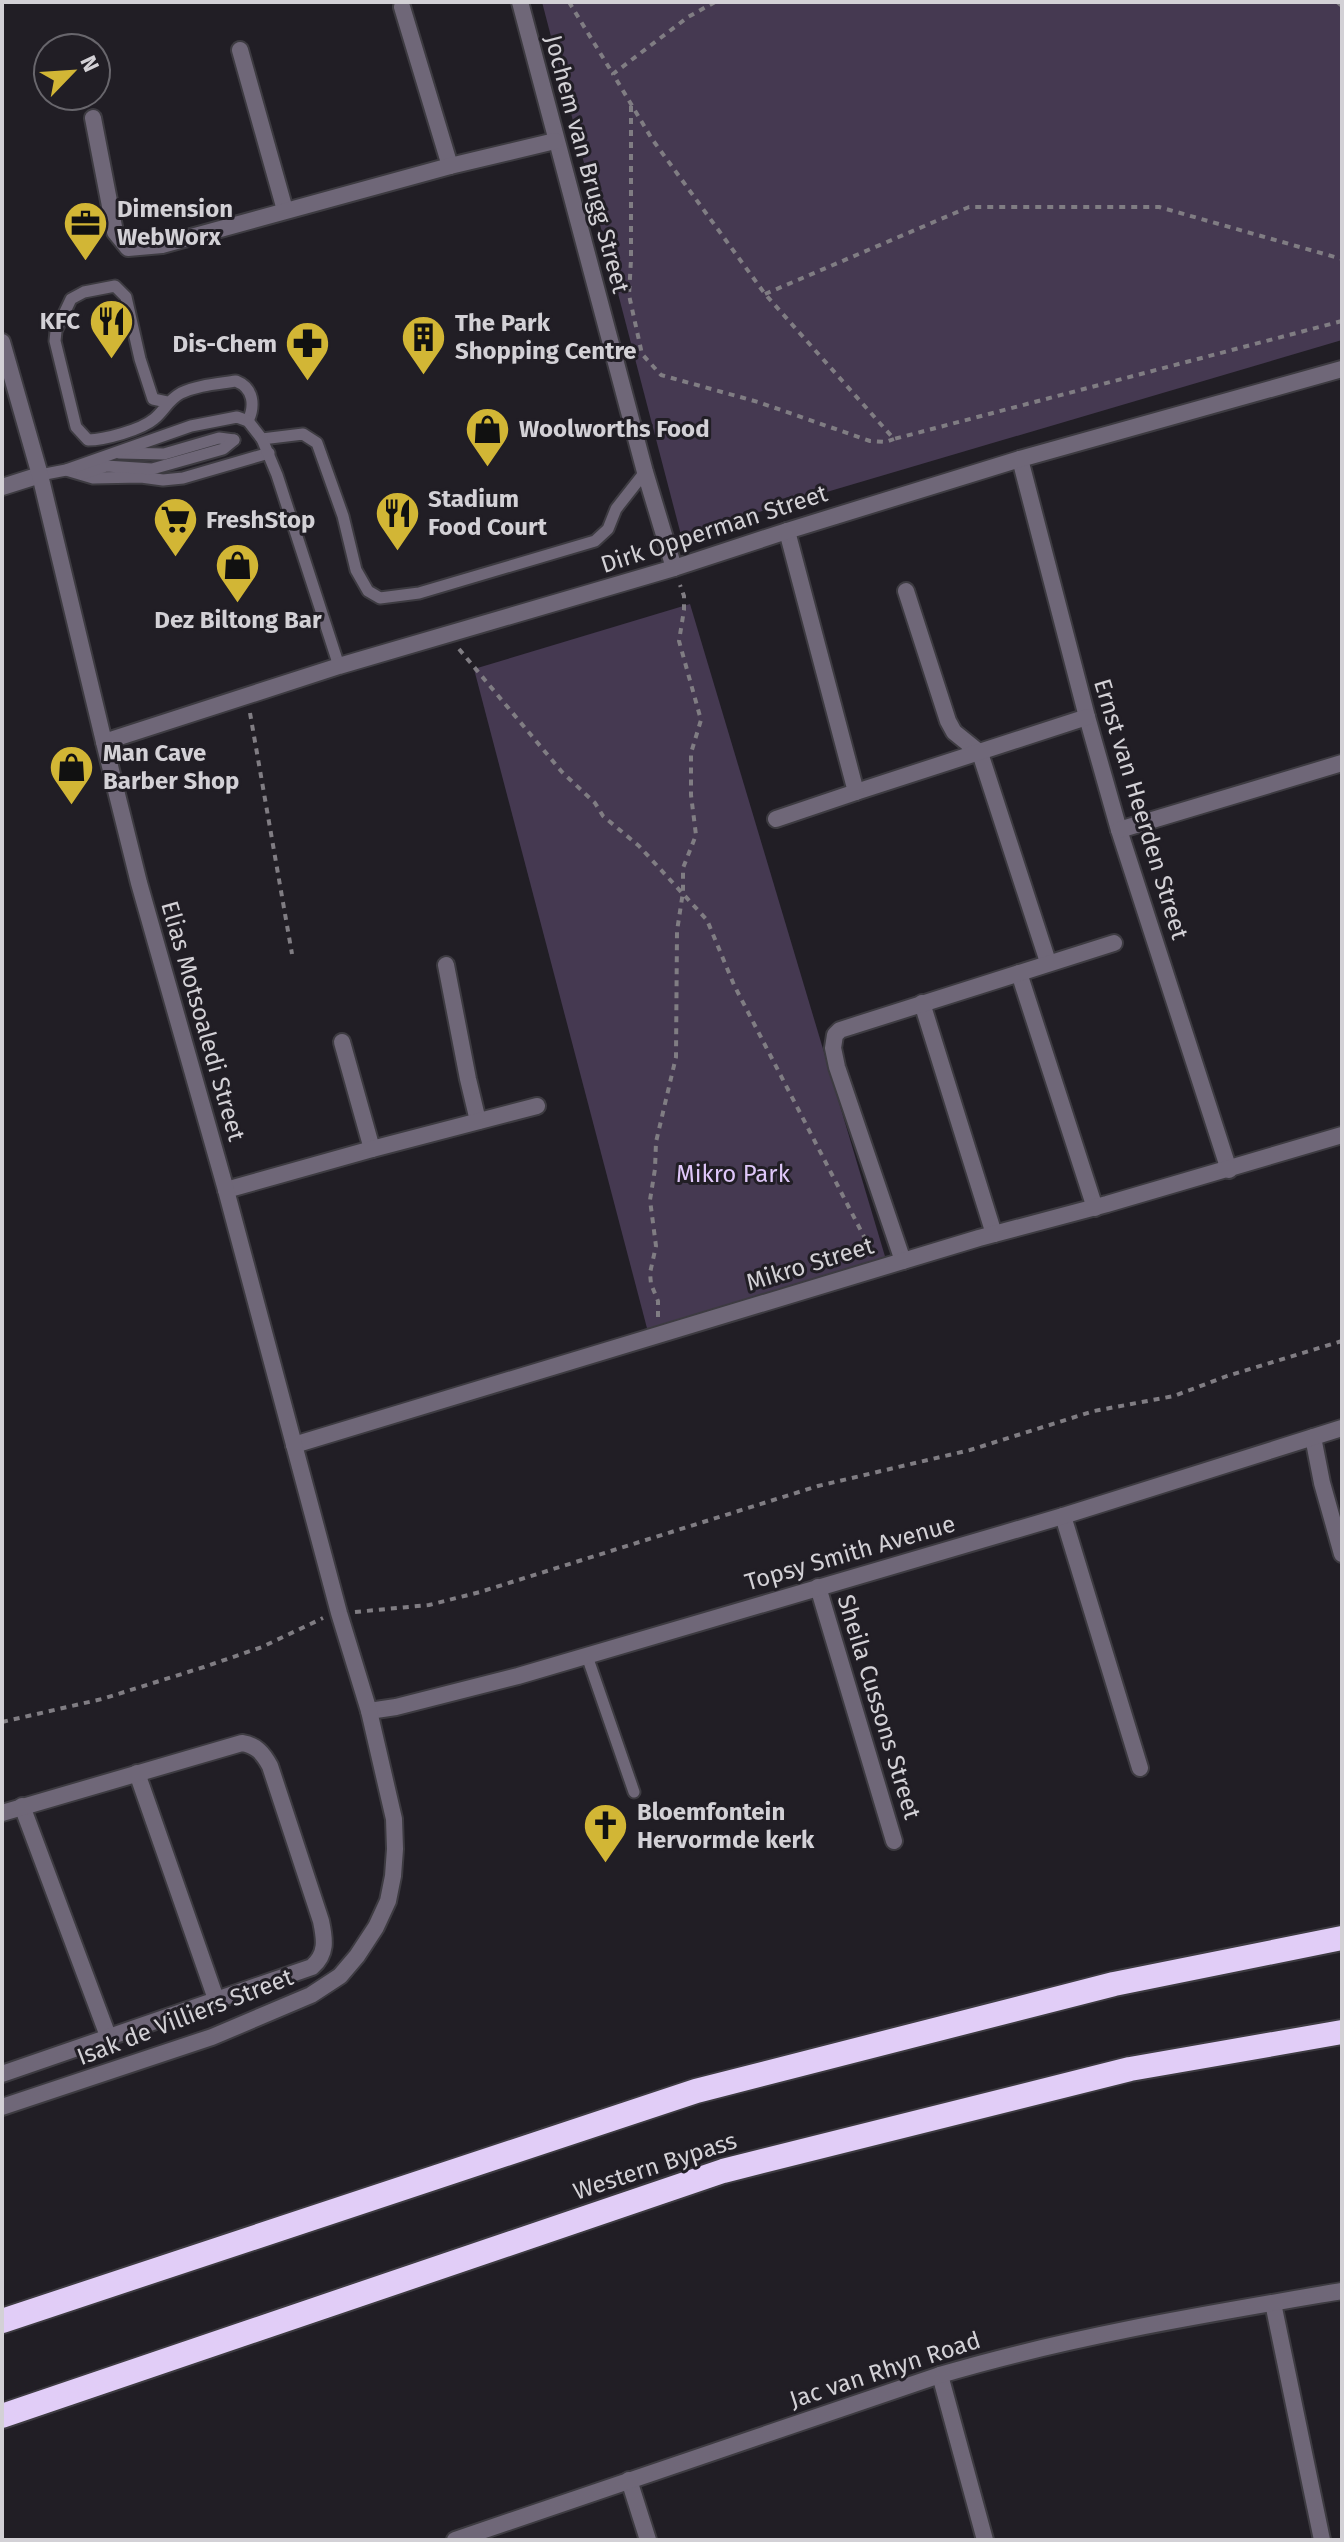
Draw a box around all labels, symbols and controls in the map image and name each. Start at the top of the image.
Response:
north arrow [32,32,112,112]
street label: Jochem van Brugg Street [539,32,635,296]
text: N [74,51,105,76]
place label: Dimension WebWorx [117,195,233,251]
office icon: Dimension WebWorx [62,199,110,262]
restaurant icon: KFC [87,297,135,360]
place label: KFC [40,307,80,335]
place label: The Park Shopping Centre [455,309,637,365]
building icon: The Park Shopping Centre [400,313,448,376]
pharmacy icon: Dis-Chem [284,320,332,383]
place label: Dis-Chem [173,330,277,358]
shop icon: Woolworths Food [464,405,512,468]
place label: Woolworths Food [519,415,710,443]
street label: Dirk Opperman Street [597,479,831,579]
place label: Stadium Food Court [428,485,548,541]
restaurant icon: Stadium Food Court [373,489,421,552]
supermarket icon: FreshStop [151,496,199,559]
place label: FreshStop [206,506,315,534]
shop icon: Dez Biltong Bar [214,542,262,605]
place label: Dez Biltong Bar [154,606,322,634]
street label: Ernst van Heerden Street [1088,675,1194,943]
place label: Man Cave Barber Shop [103,739,239,795]
shop icon: Man Cave Barber Shop [48,743,96,806]
street label: Elias Motsoaledi Street [155,898,251,1145]
park label: Mikro Park [676,1160,791,1188]
street label: Mikro Street [743,1231,877,1297]
street label: Topsy Smith Avenue [742,1510,958,1596]
street label: Sheila Cussons Street [832,1591,927,1823]
place label: Bloemfontein Hervormde kerk [637,1798,815,1854]
church icon: Bloemfontein Hervormde kerk [582,1802,630,1865]
street label: Isak de Villiers Street [73,1963,297,2071]
street label: Western Bypass [570,2126,740,2206]
street label: Jac van Rhyn Road [786,2326,984,2414]

